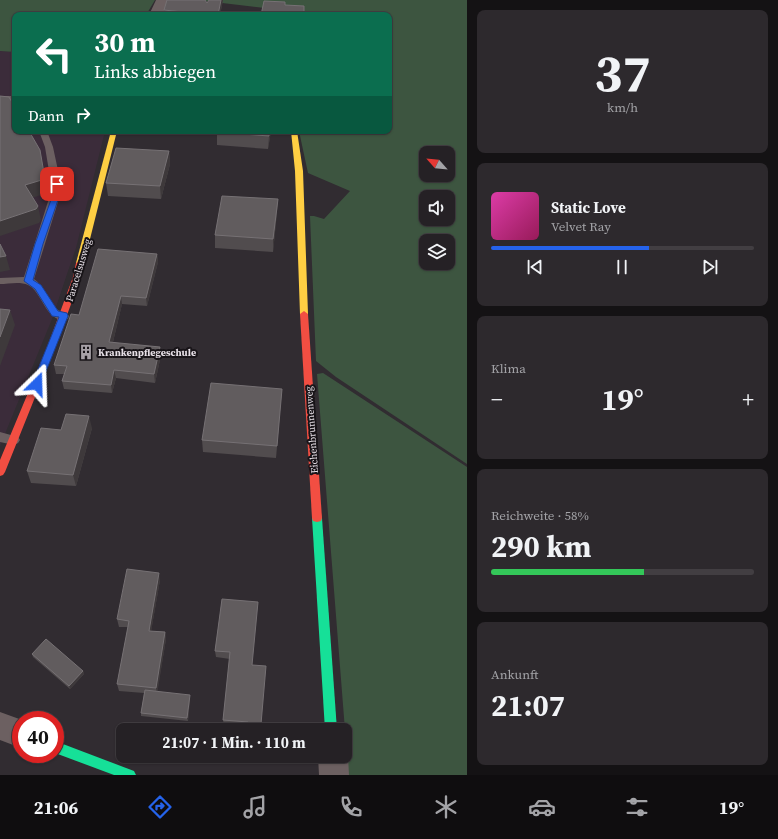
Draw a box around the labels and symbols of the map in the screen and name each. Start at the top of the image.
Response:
north arrow [419,146,455,182]
pin [40,167,74,201]
street label: Paracelsusweg [63,237,94,303]
building icon: Krankenpflegeschule [77,343,95,361]
place label: Krankenpflegeschule [98,346,196,359]
position arrow [16,363,58,405]
street label: Eichenbrunnenweg [302,386,321,474]
speed limit sign: 40 [12,711,64,763]

